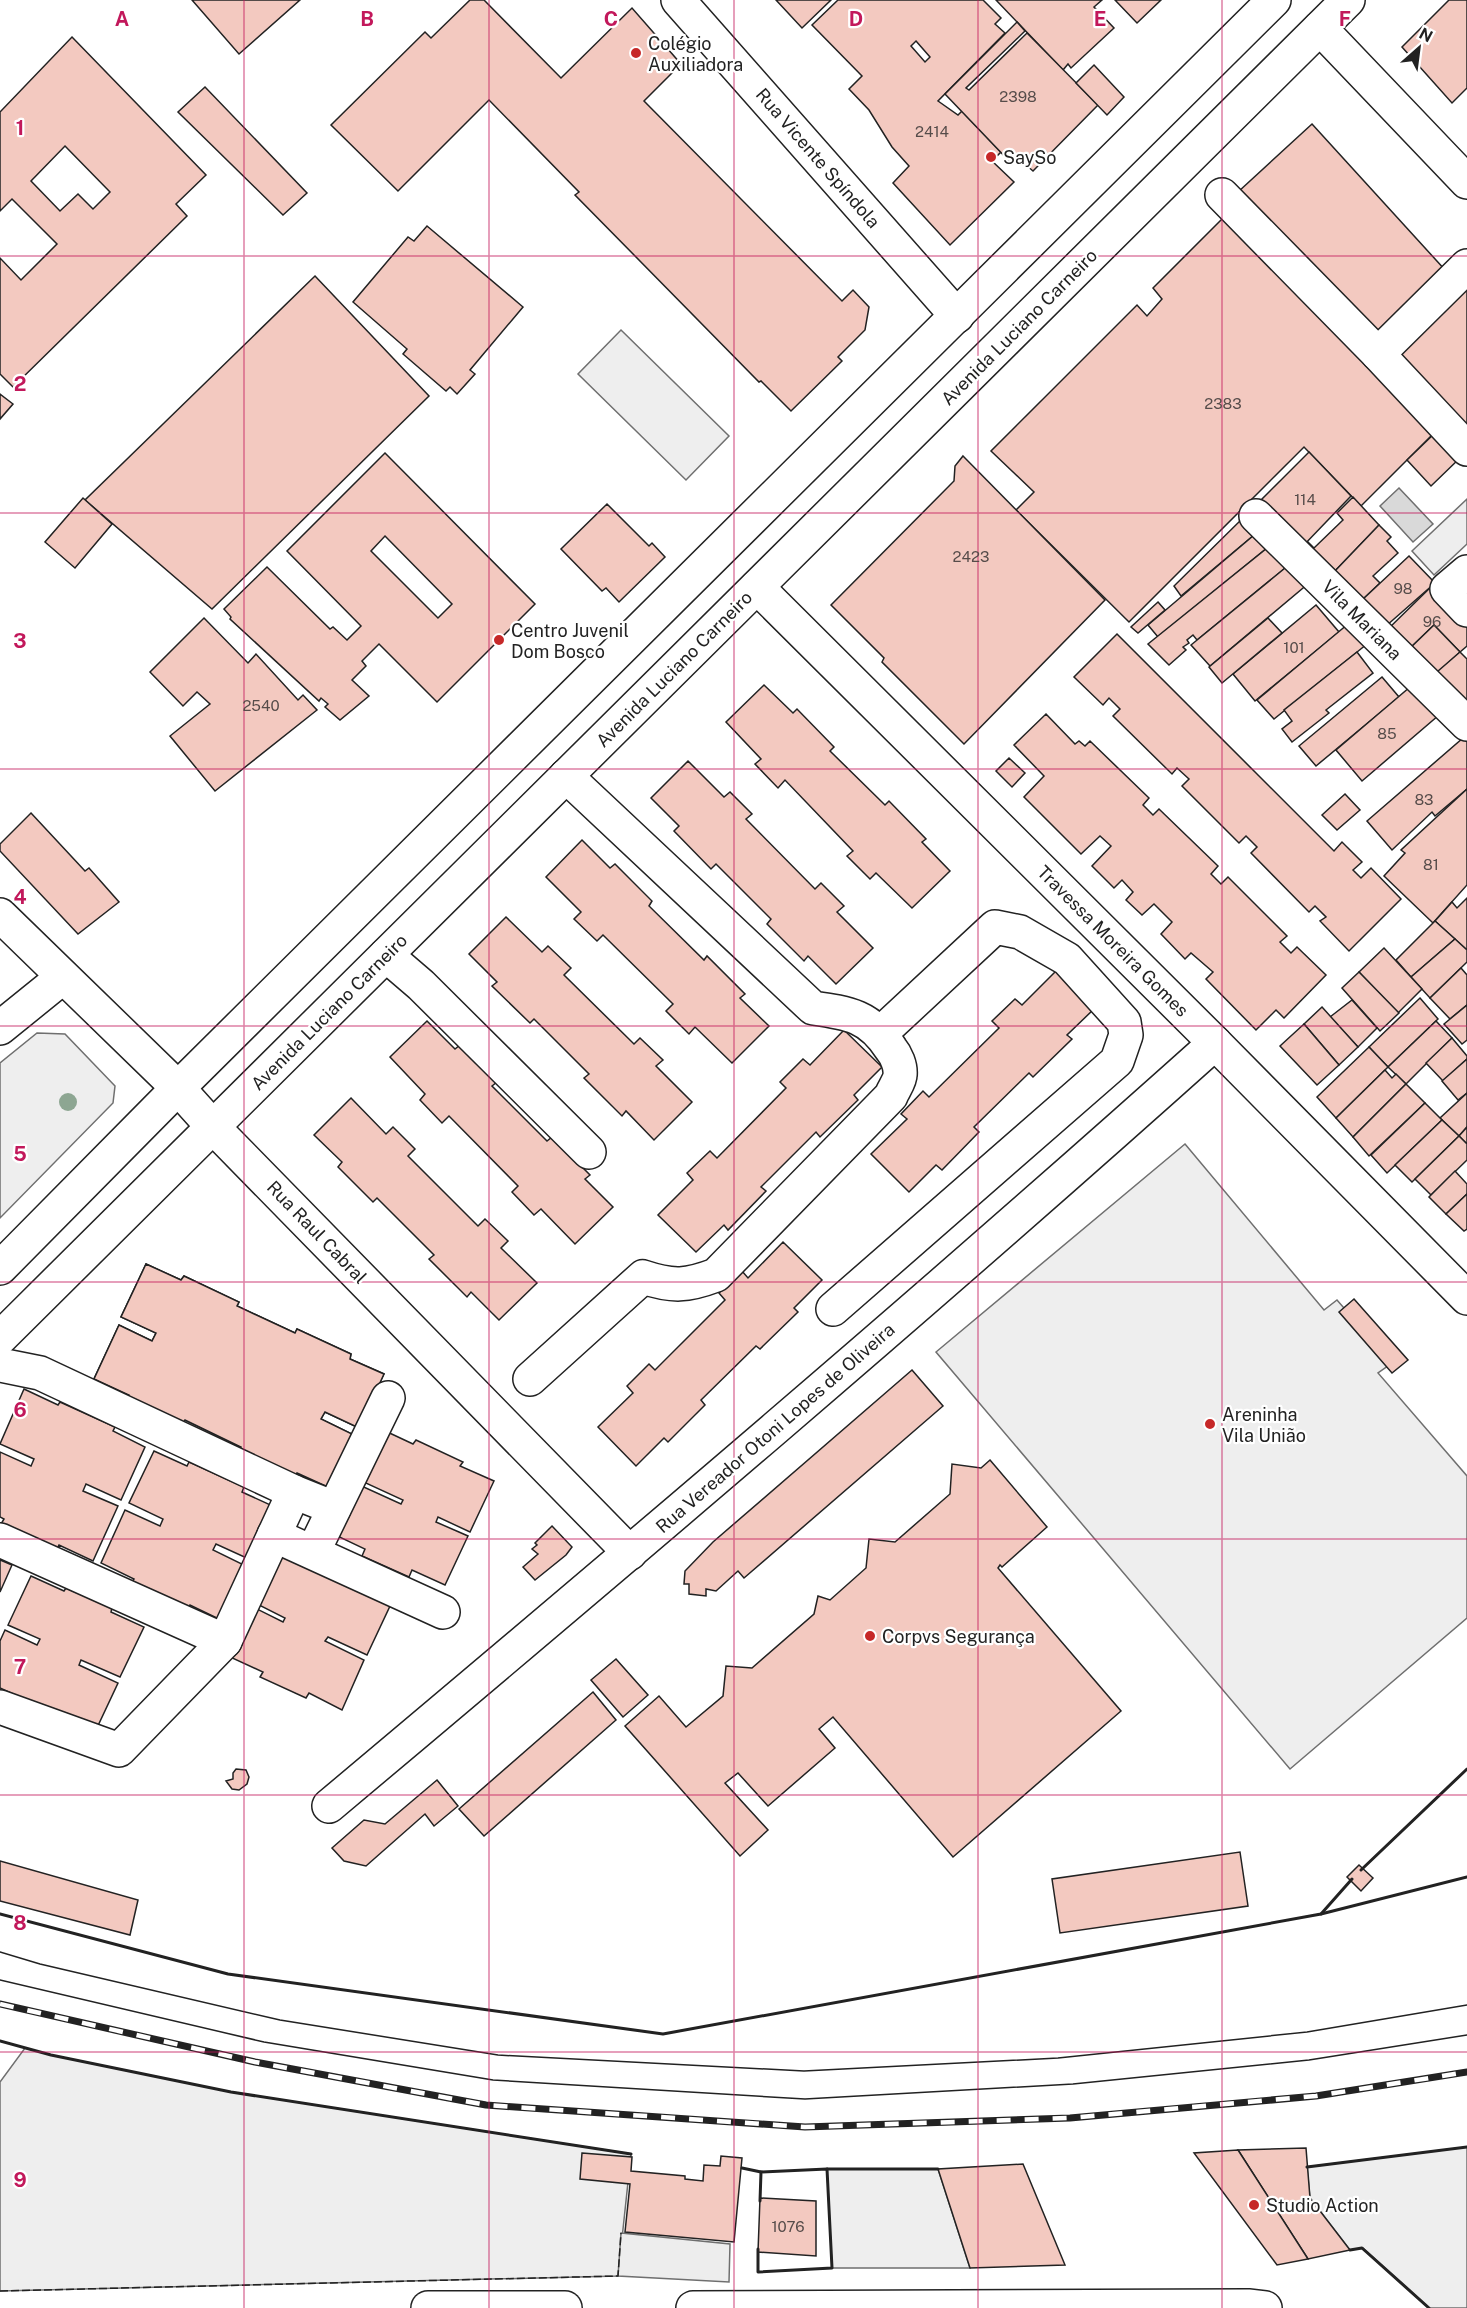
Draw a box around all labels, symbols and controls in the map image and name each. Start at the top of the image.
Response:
text: A [115,7,129,31]
text: B [360,7,374,31]
text: C [604,7,618,31]
text: D [849,7,863,31]
text: E [1094,7,1106,31]
text: F [1339,7,1351,31]
north arrow [1389,18,1449,78]
text: N [1416,24,1436,47]
place label: Colégio Auxiliadora [648,33,743,75]
marker: Colégio Auxiliadora [629,46,643,60]
street label: Rua Vicente Spíndola [752,84,884,232]
house number: 2398 [999,88,1037,105]
text: 1 [16,116,24,140]
house number: 2414 [915,123,949,140]
place label: SaySo [1003,147,1057,168]
marker: SaySo [984,150,998,164]
street label: Avenida Luciano Carneiro [937,245,1101,409]
text: 2 [14,372,26,396]
house number: 2383 [1204,395,1242,412]
house number: 114 [1294,491,1316,508]
house number: 2423 [953,548,989,565]
street label: Vila Mariana [1318,576,1406,664]
house number: 98 [1394,580,1412,597]
street label: Avenida Luciano Carneiro [592,587,756,751]
house number: 96 [1423,613,1441,630]
place label: Centro Juvenil Dom Bosco [511,620,629,662]
text: 3 [13,629,27,653]
marker: Centro Juvenil Dom Bosco [492,633,506,647]
house number: 101 [1283,639,1305,656]
house number: 2540 [242,697,280,714]
house number: 85 [1377,725,1397,742]
house number: 83 [1414,791,1434,808]
house number: 81 [1423,856,1439,873]
street label: Travessa Moreira Gomes [1033,861,1193,1021]
text: 4 [13,885,27,909]
street label: Avenida Luciano Carneiro [247,930,411,1094]
text: 5 [13,1142,27,1166]
street label: Rua Raul Cabral [263,1176,371,1288]
street label: Rua Vereador Otoni Lopes de Oliveira [651,1319,899,1537]
text: 6 [13,1398,27,1422]
place label: Areninha Vila União [1222,1404,1306,1446]
marker: Areninha Vila União [1203,1417,1217,1431]
place label: Corpvs Segurança [882,1626,1035,1647]
marker: Corpvs Segurança [863,1629,877,1643]
text: 7 [14,1655,26,1679]
text: 8 [13,1911,27,1935]
text: 9 [13,2168,27,2192]
place label: Studio Action [1266,2195,1379,2216]
marker: Studio Action [1247,2198,1261,2212]
house number: 1076 [771,2218,805,2235]

